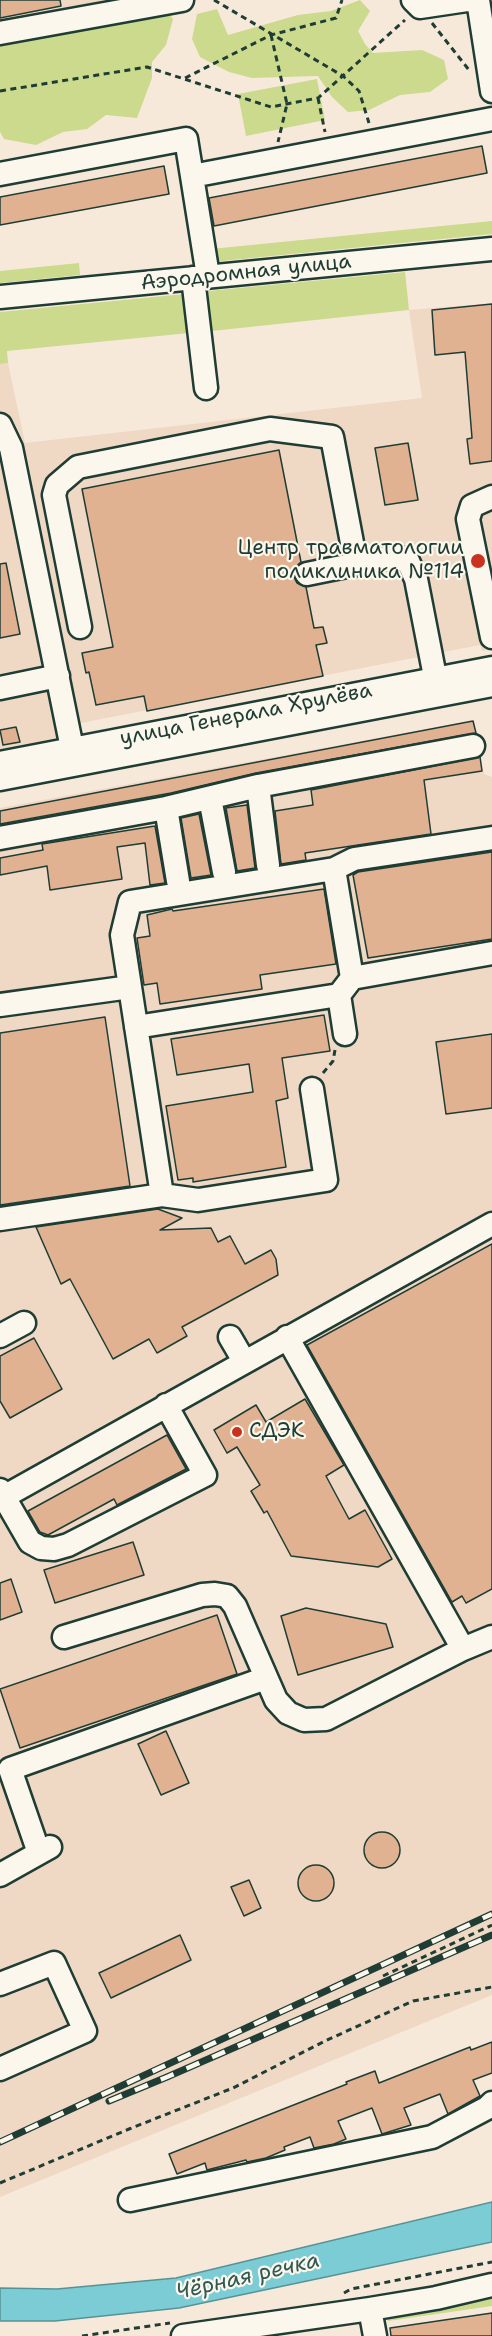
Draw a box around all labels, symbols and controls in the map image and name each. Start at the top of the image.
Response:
street label: Аэродромная улица [140,249,352,297]
place label: Центр травматологии поликлиника №114 [237,536,464,586]
marker: Центр травматологии поликлиника №114 [469,552,487,570]
street label: улица Генерала Хрулёва [118,678,374,752]
place label: СДЭК [249,1419,304,1445]
marker: СДЭК [230,1425,244,1439]
water label: Чёрная речка [174,2248,322,2306]

